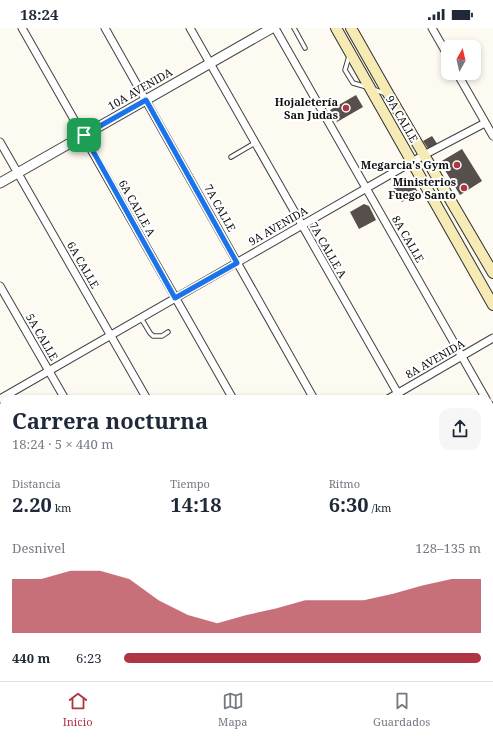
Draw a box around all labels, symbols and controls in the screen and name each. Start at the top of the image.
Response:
text: 18:24 [20,4,58,24]
north arrow [441,40,481,80]
map controls [441,40,481,80]
street label: 10A AVENIDA [105,64,175,113]
street label: 9A CALLE [383,93,422,145]
place label: Hojaletería San Judas [275,94,338,122]
marker: Hojaletería San Judas [341,103,351,113]
pin [67,118,101,152]
icon: arrive [73,124,95,146]
place label: Megarcia's Gym [361,157,449,172]
marker: Megarcia's Gym [452,160,462,170]
place label: Ministerios Fuego Santo [388,174,456,202]
street label: 6A CALLE A [116,177,159,239]
street label: 7A CALLE [201,181,240,234]
marker: Ministerios Fuego Santo [459,183,469,193]
street label: 9A AVENIDA [245,202,310,249]
street label: 8A CALLE [389,213,428,265]
street label: 7A CALLE A [306,219,351,281]
street label: 6A CALLE [64,239,103,291]
street label: 5A CALLE [23,311,62,363]
street label: 8A AVENIDA [402,335,467,382]
text: Carrera nocturna [12,405,208,435]
button: share [439,408,481,450]
text: 18:24 · 5 × 440 m [12,435,114,453]
text: Distancia [12,476,61,491]
text: Tiempo [170,476,210,491]
text: Ritmo [329,476,360,491]
text: 2.20 [12,491,52,518]
text: 14:18 [170,491,222,518]
text: 6:30 [329,491,369,518]
text: km [52,500,71,515]
text: /km [369,500,392,515]
text: Desnivel [12,539,65,557]
text: 128–135 m [415,539,481,557]
text: 440 m [12,649,50,667]
text: 6:23 [76,649,102,667]
tab: Inicio [63,690,93,729]
tab: Mapa [218,690,248,729]
tab: Guardados [373,690,430,729]

